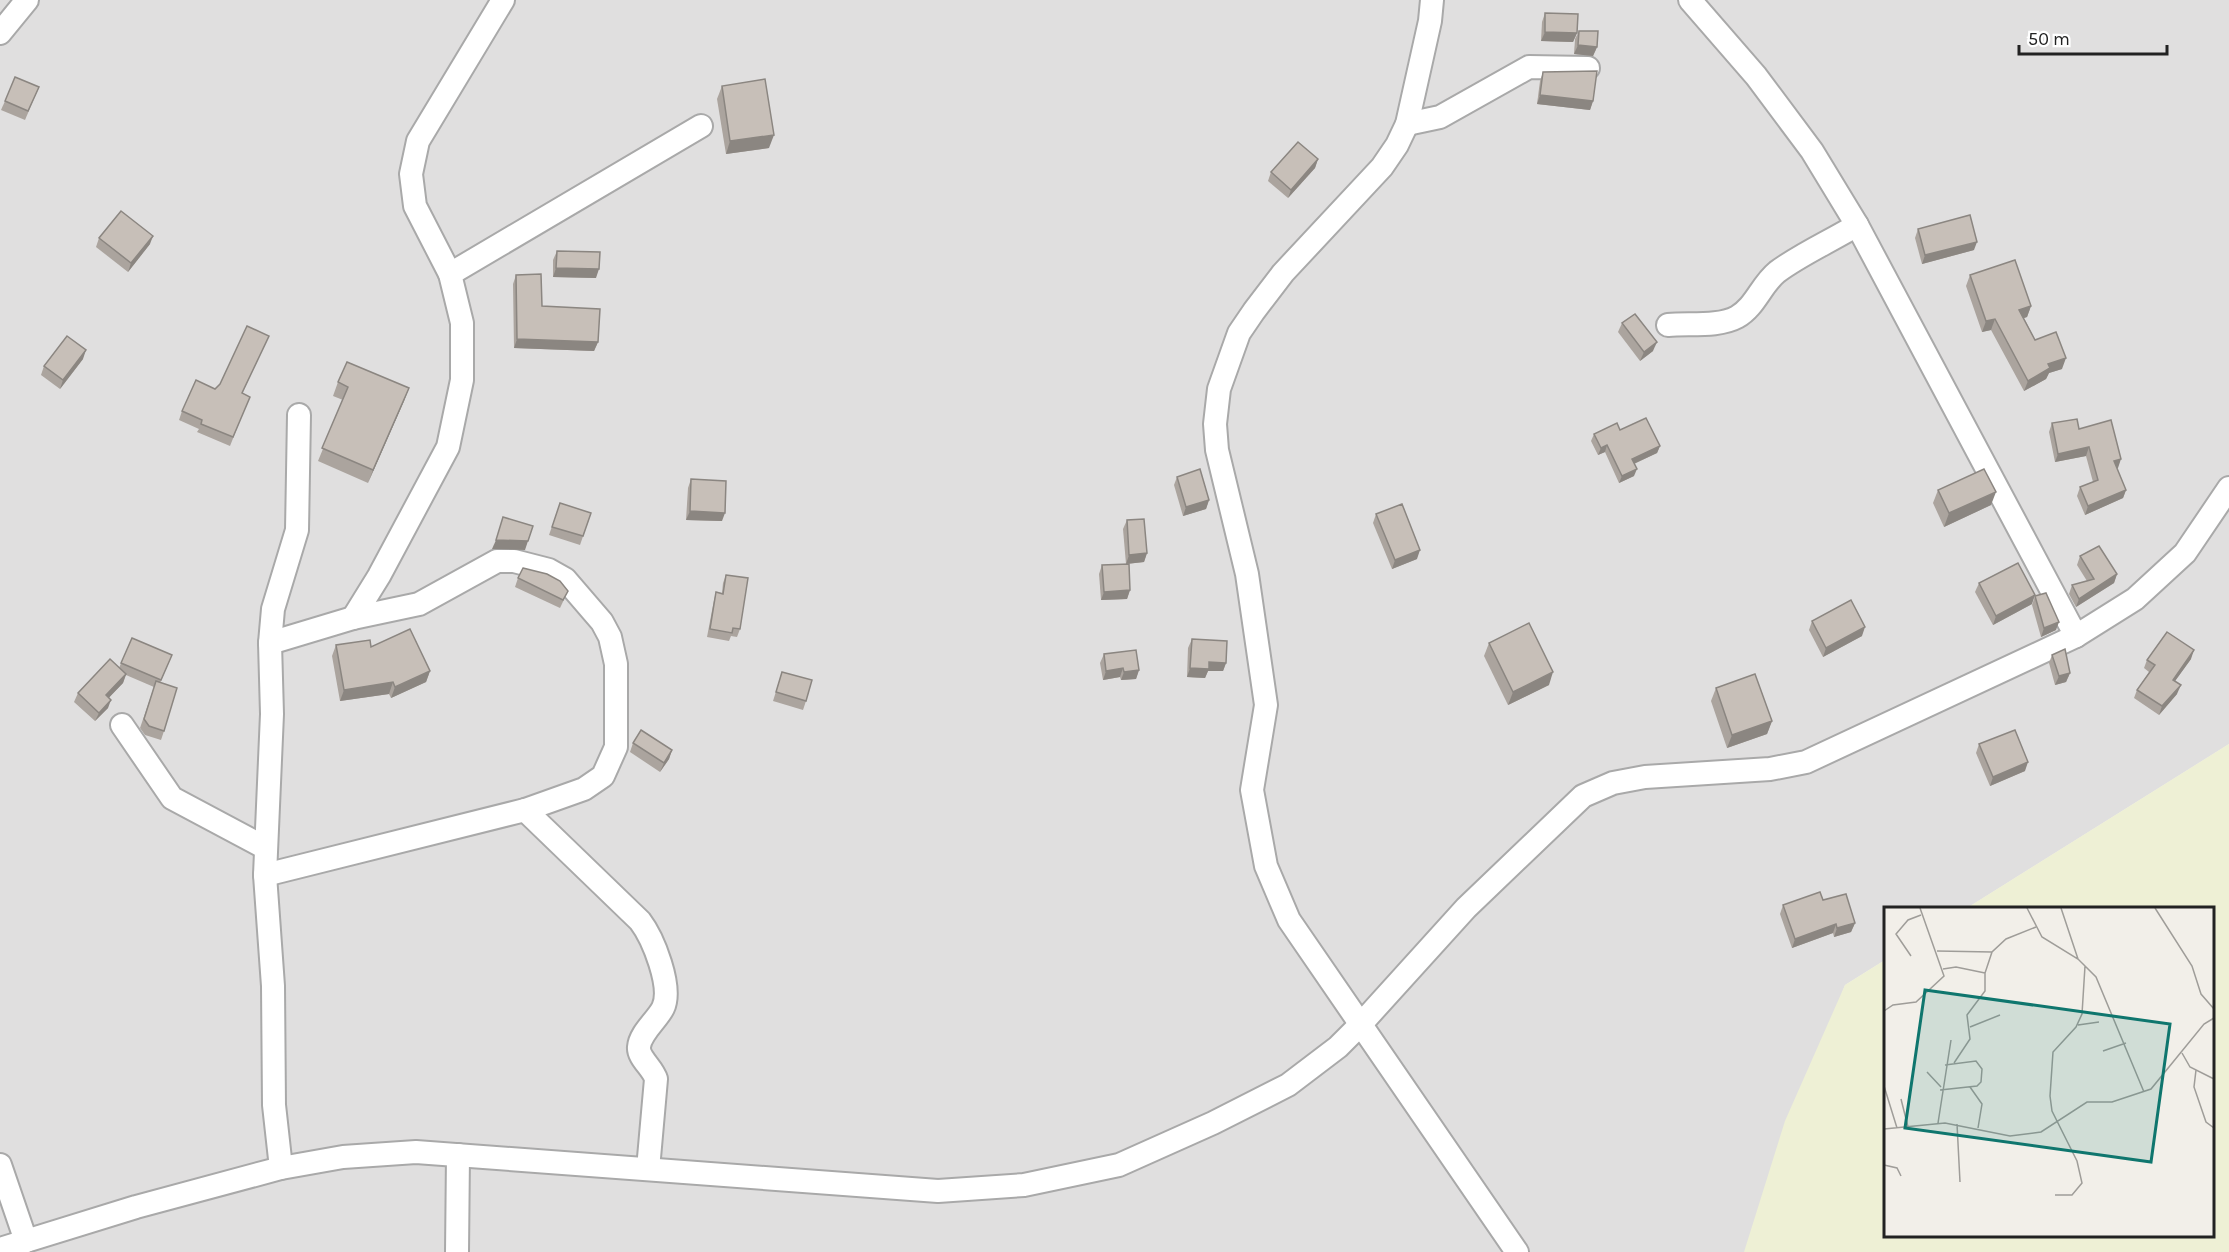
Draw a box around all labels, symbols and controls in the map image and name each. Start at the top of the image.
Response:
scale bar [2019,18,2168,56]
text: 50 m [2028,28,2070,50]
inset map [1884,907,2214,1237]

